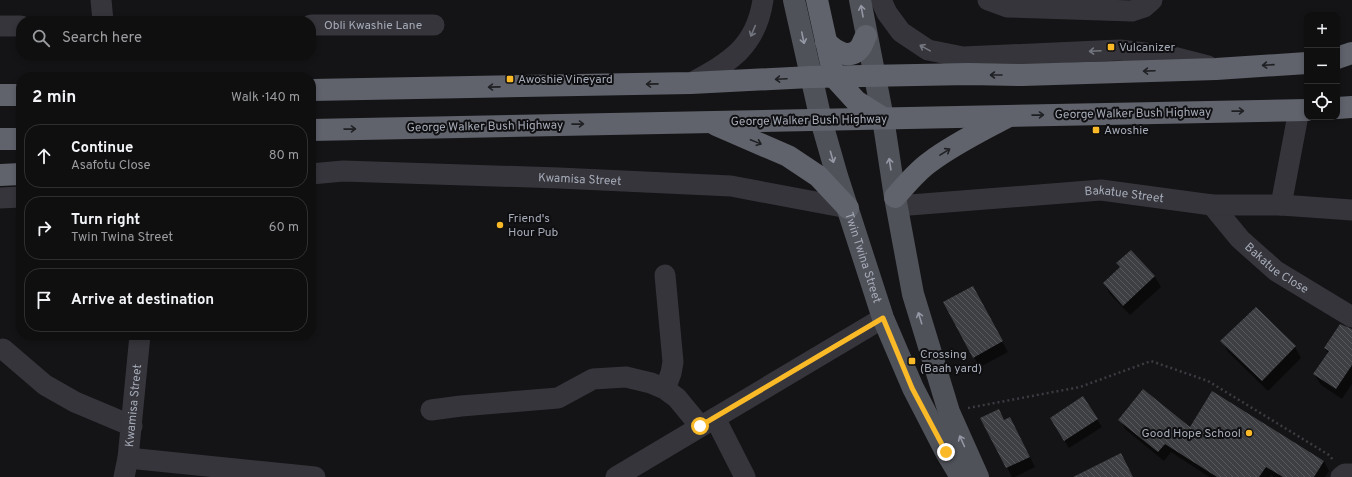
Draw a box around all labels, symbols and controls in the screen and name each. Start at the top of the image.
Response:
one-way arrow [858,5,866,18]
map controls [1304,12,1340,120]
button: + [1304,12,1340,48]
search box [16,16,316,60]
street label: Obli Kwashie Lane [324,18,422,34]
one-way arrow [749,25,757,37]
icon: search [30,27,52,49]
text: Search here [62,29,142,48]
one-way arrow [799,31,807,44]
place label: Vulcanizer [1119,40,1176,56]
marker: Vulcanizer [1106,42,1116,52]
one-way arrow [920,43,932,51]
one-way arrow [1089,48,1102,55]
button: − [1304,48,1340,84]
one-way arrow [1262,61,1275,68]
one-way arrow [1143,67,1156,74]
one-way arrow [990,71,1003,78]
place label: Awoshie Vineyard [518,72,613,88]
marker: Awoshie Vineyard [505,74,515,84]
one-way arrow [775,75,788,82]
one-way arrow [646,80,659,88]
one-way arrow [488,83,501,91]
button: locate [1304,84,1340,120]
text: 2 min [32,87,76,109]
text: Walk · 140 m [231,90,300,106]
street label: George Walker Bush Highway [1055,105,1212,123]
one-way arrow [1231,108,1244,115]
one-way arrow [1031,111,1044,119]
street label: George Walker Bush Highway [731,112,888,130]
street label: George Walker Bush Highway [407,118,564,136]
one-way arrow [571,121,584,128]
place label: Awoshie [1104,123,1149,139]
one-way arrow [343,125,356,133]
marker: Awoshie [1091,125,1101,135]
one-way arrow [750,138,762,146]
text: Continue [71,139,133,158]
icon: ahead [33,145,55,167]
text: 80 m [269,148,299,164]
one-way arrow [939,148,951,156]
one-way arrow [829,150,836,163]
text: Asafotu Close [71,158,151,174]
one-way arrow [886,158,894,171]
street label: Kwamisa Street [538,170,622,190]
street label: Bakatue Street [1084,183,1165,207]
street label: Twin Twina Street [840,210,885,305]
text: Turn right [71,211,140,230]
place label: Friend's Hour Pub [508,211,559,241]
icon: right [33,217,55,239]
text: 60 m [269,220,299,236]
marker: Friend's Hour Pub [495,220,505,230]
text: Twin Twina Street [71,230,173,246]
street label: Bakatue Close [1241,240,1311,298]
icon: arrive [33,289,55,311]
text: Arrive at destination [71,291,214,310]
one-way arrow [916,312,923,325]
place label: Crossing (Baah yard) [920,347,982,377]
marker: Crossing (Baah yard) [907,356,917,366]
street label: Kwamisa Street [122,363,146,448]
route start [691,417,709,435]
place label: Good Hope School [1141,426,1241,442]
marker: Good Hope School [1244,428,1254,438]
one-way arrow [958,436,965,448]
route end [937,443,955,461]

